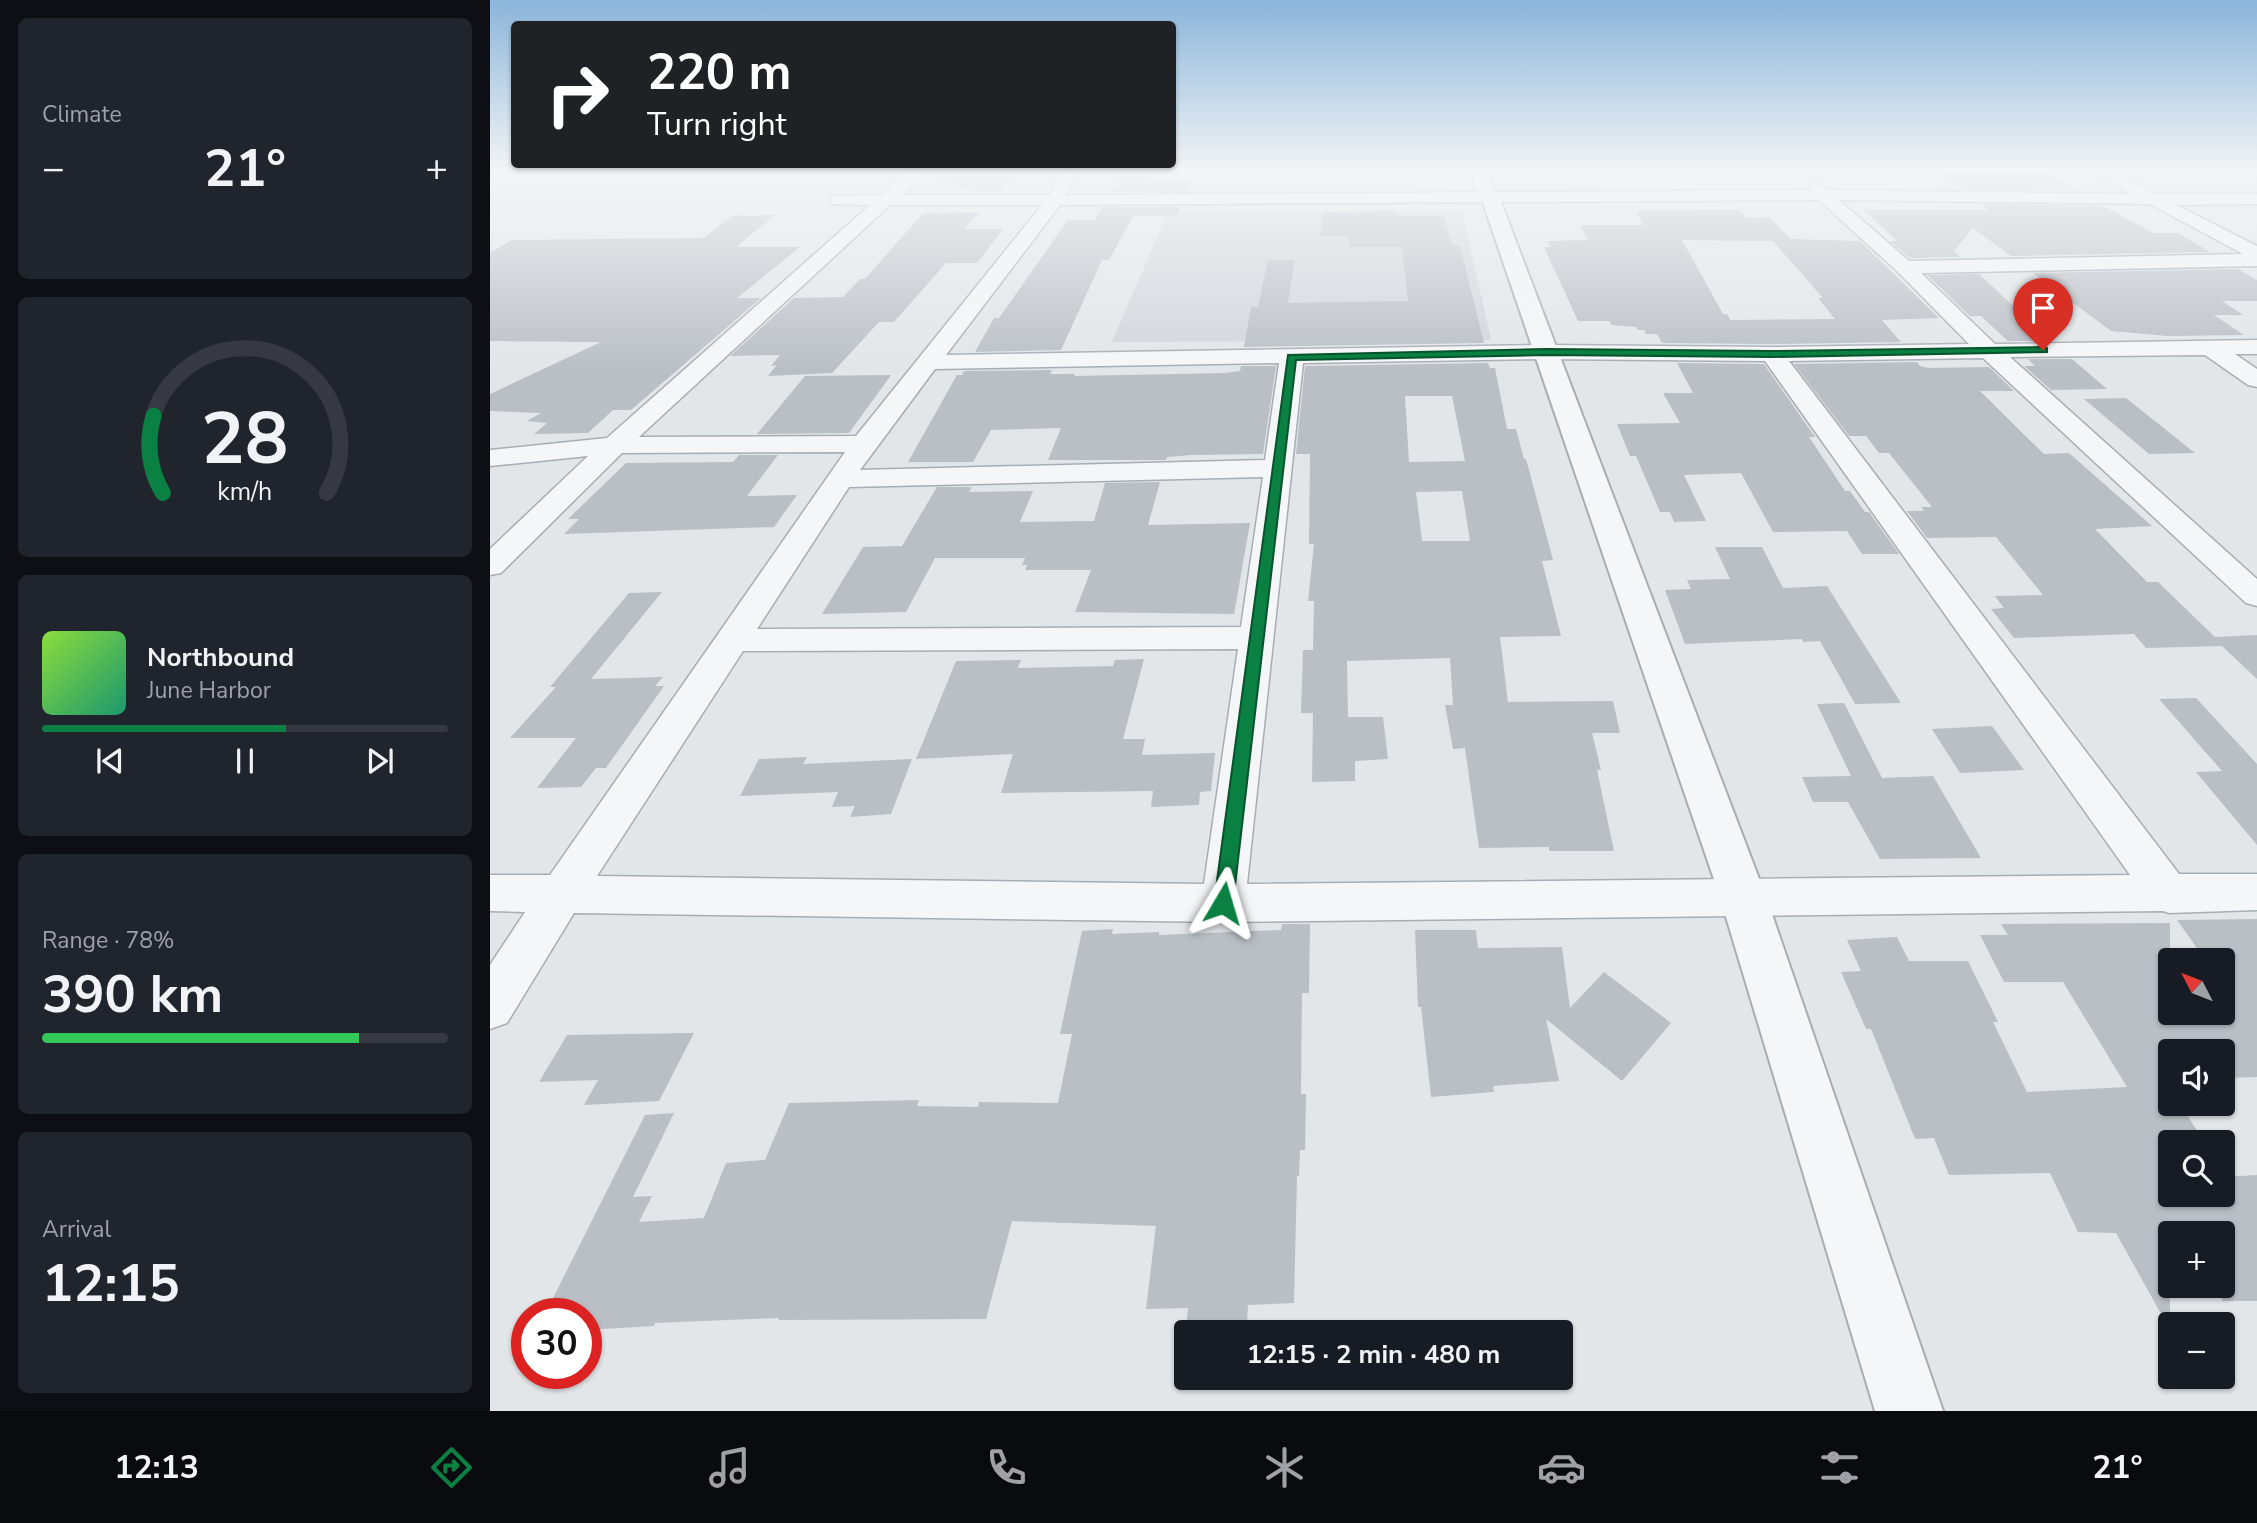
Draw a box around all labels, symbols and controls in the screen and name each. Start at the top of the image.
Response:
text: 220 m [647,39,791,106]
icon: right [532,49,623,140]
text: Climate [42,99,122,130]
text: Turn right [647,103,787,146]
text: 21° [204,133,286,204]
text: − [42,143,65,194]
text: + [425,143,448,194]
pin [2013,278,2073,350]
icon: arrive [2024,289,2062,327]
text: 28 [201,389,289,489]
text: km/h [217,475,273,509]
text: Northbound [147,640,294,675]
text: June Harbor [147,675,271,706]
icon: previous [91,742,129,780]
icon: pause [226,742,264,780]
icon: next [361,742,399,780]
position arrow [1186,866,1260,940]
text: Range · 78% [42,925,174,956]
north arrow [2158,948,2235,1026]
map controls [2158,948,2235,1389]
text: 390 km [42,959,223,1030]
button: sound [2158,1039,2235,1116]
button: search [2158,1130,2235,1207]
text: Arrival [42,1214,111,1245]
button: + [2158,1221,2235,1298]
text: 12:15 [42,1248,180,1319]
speed limit sign: 30 [511,1298,602,1389]
button: − [2158,1312,2235,1389]
text: 12:15 · 2 min · 480 m [1247,1337,1500,1372]
icon: directions [427,1443,476,1492]
icon: music [705,1443,754,1492]
icon: phone [982,1443,1031,1492]
icon: climate [1260,1443,1309,1492]
icon: car [1537,1443,1586,1492]
icon: filters [1815,1443,1864,1492]
text: 12:13 [114,1446,199,1489]
text: 21° [2092,1446,2143,1489]

